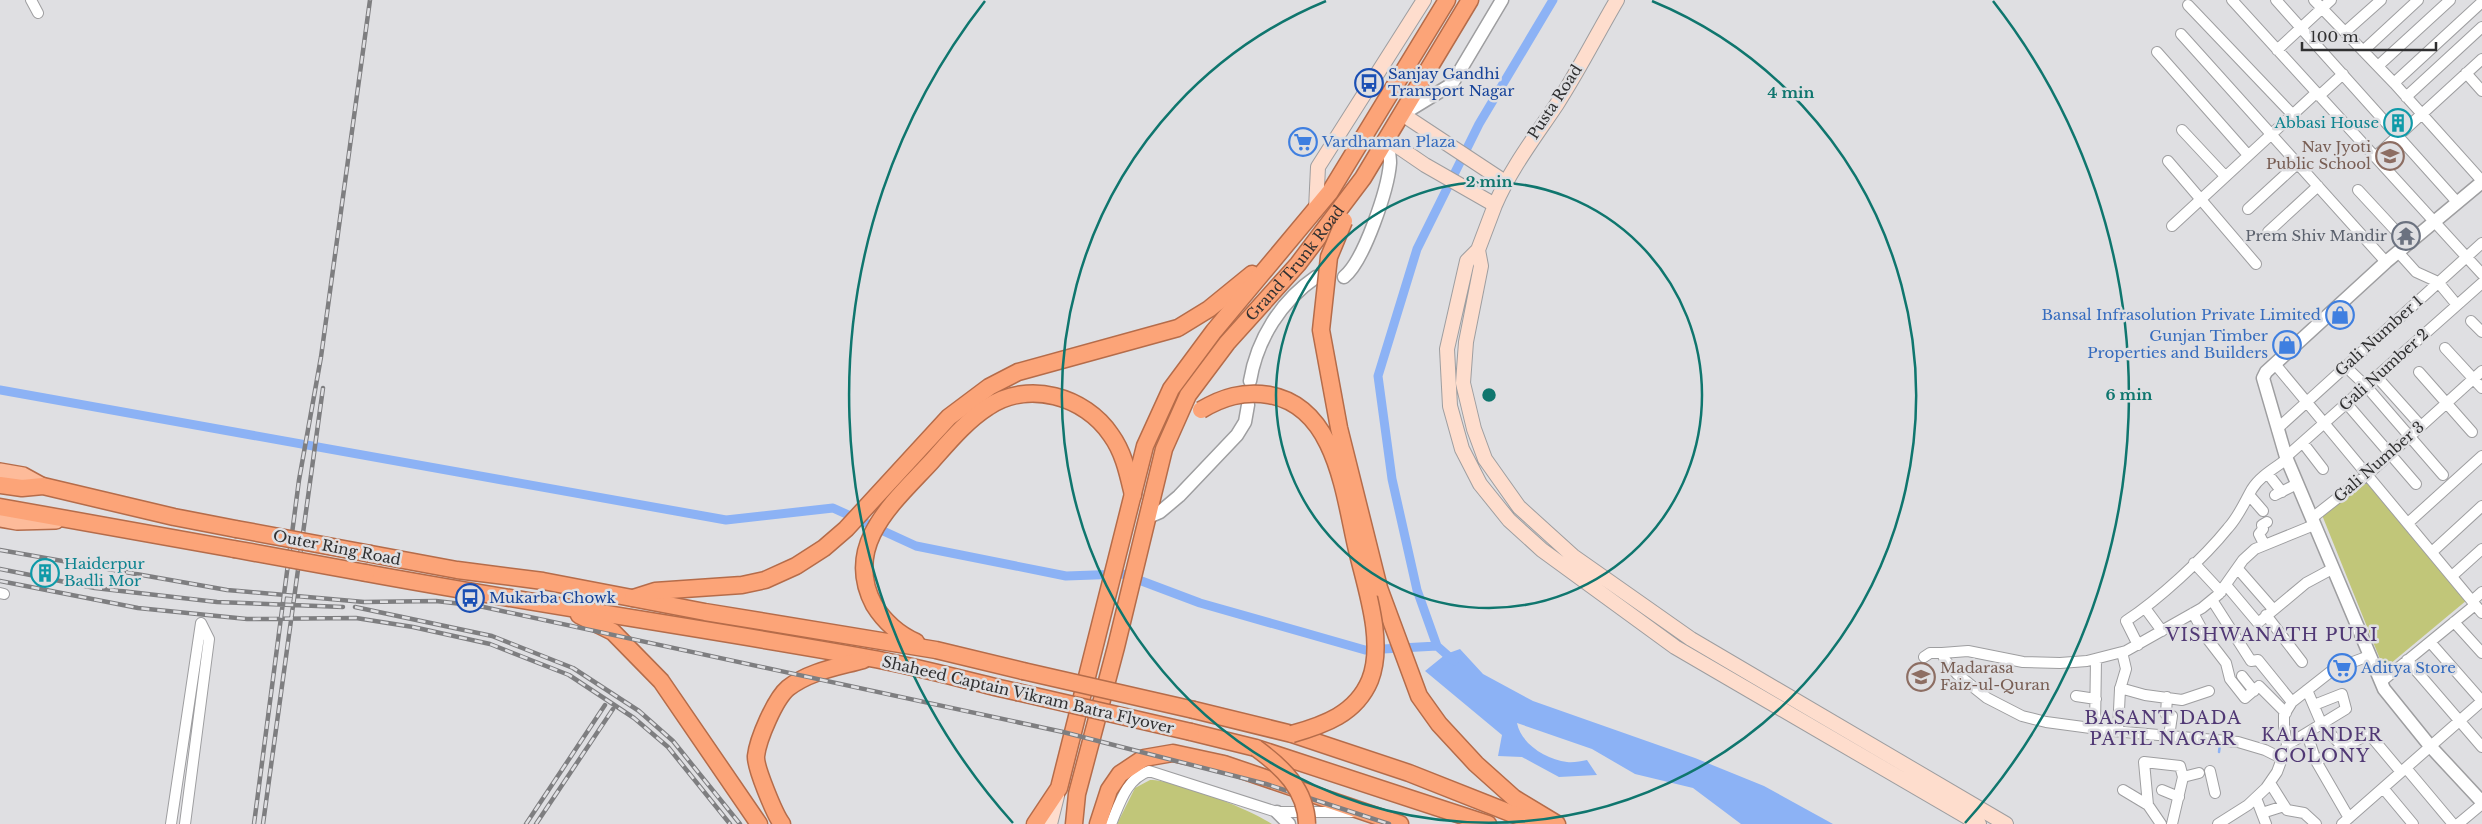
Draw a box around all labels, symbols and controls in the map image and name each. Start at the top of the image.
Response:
scale bar [2302,20,2436,52]
text: 100 m [2310,27,2359,46]
street label: Pusta Road [1523,61,1586,143]
place label: Sanjay Gandhi Transport Nagar [1388,64,1515,100]
bus stop icon: Sanjay Gandhi Transport Nagar [1354,68,1384,98]
text: 4 min [1768,83,1815,102]
building icon: Abbasi House [2383,108,2413,138]
place label: Abbasi House [2274,113,2379,132]
supermarket icon: Vardhaman Plaza [1288,127,1318,157]
place label: Vardhaman Plaza [1321,132,1456,151]
place label: Nav Jyoti Public School [2266,137,2371,173]
school or university icon: Nav Jyoti Public School [2375,141,2405,171]
text: 2 min [1466,172,1512,191]
street label: Grand Trunk Road [1241,201,1348,325]
temple icon: Prem Shiv Mandir [2391,221,2421,251]
place label: Prem Shiv Mandir [2245,226,2388,245]
street label: Gali Number 1 [2331,291,2426,380]
shop icon: Bansal Infrasolution Private Limited [2325,300,2355,330]
place label: Bansal Infrasolution Private Limited [2042,305,2321,324]
street label: Gali Number 2 [2335,325,2432,415]
place label: Gunjan Timber Properties and Builders [2087,326,2269,362]
shop icon: Gunjan Timber Properties and Builders [2272,330,2302,360]
text: 6 min [2105,385,2153,404]
centre of rings [1480,386,1498,404]
street label: Gali Number 3 [2330,417,2428,506]
street label: Outer Ring Road [272,526,403,569]
place label: Haiderpur Badli Mor [64,554,145,590]
building icon: Haiderpur Badli Mor [30,558,60,588]
bus stop icon: Mukarba Chowk [455,583,485,613]
place label: Mukarba Chowk [489,588,617,607]
district label: VISHWANATH PURI [2165,624,2379,646]
street label: Shaheed Captain Vikram Batra Flyover [880,652,1177,738]
supermarket icon: Aditya Store [2327,653,2357,683]
place label: Madarasa Faiz-ul-Quran [1940,658,2050,694]
place label: Aditya Store [2360,658,2456,677]
school or university icon: Madarasa Faiz-ul-Quran [1906,662,1936,692]
district label: BASANT DADA PATIL NAGAR [2084,707,2242,750]
district label: KALANDER COLONY [2261,724,2383,767]

